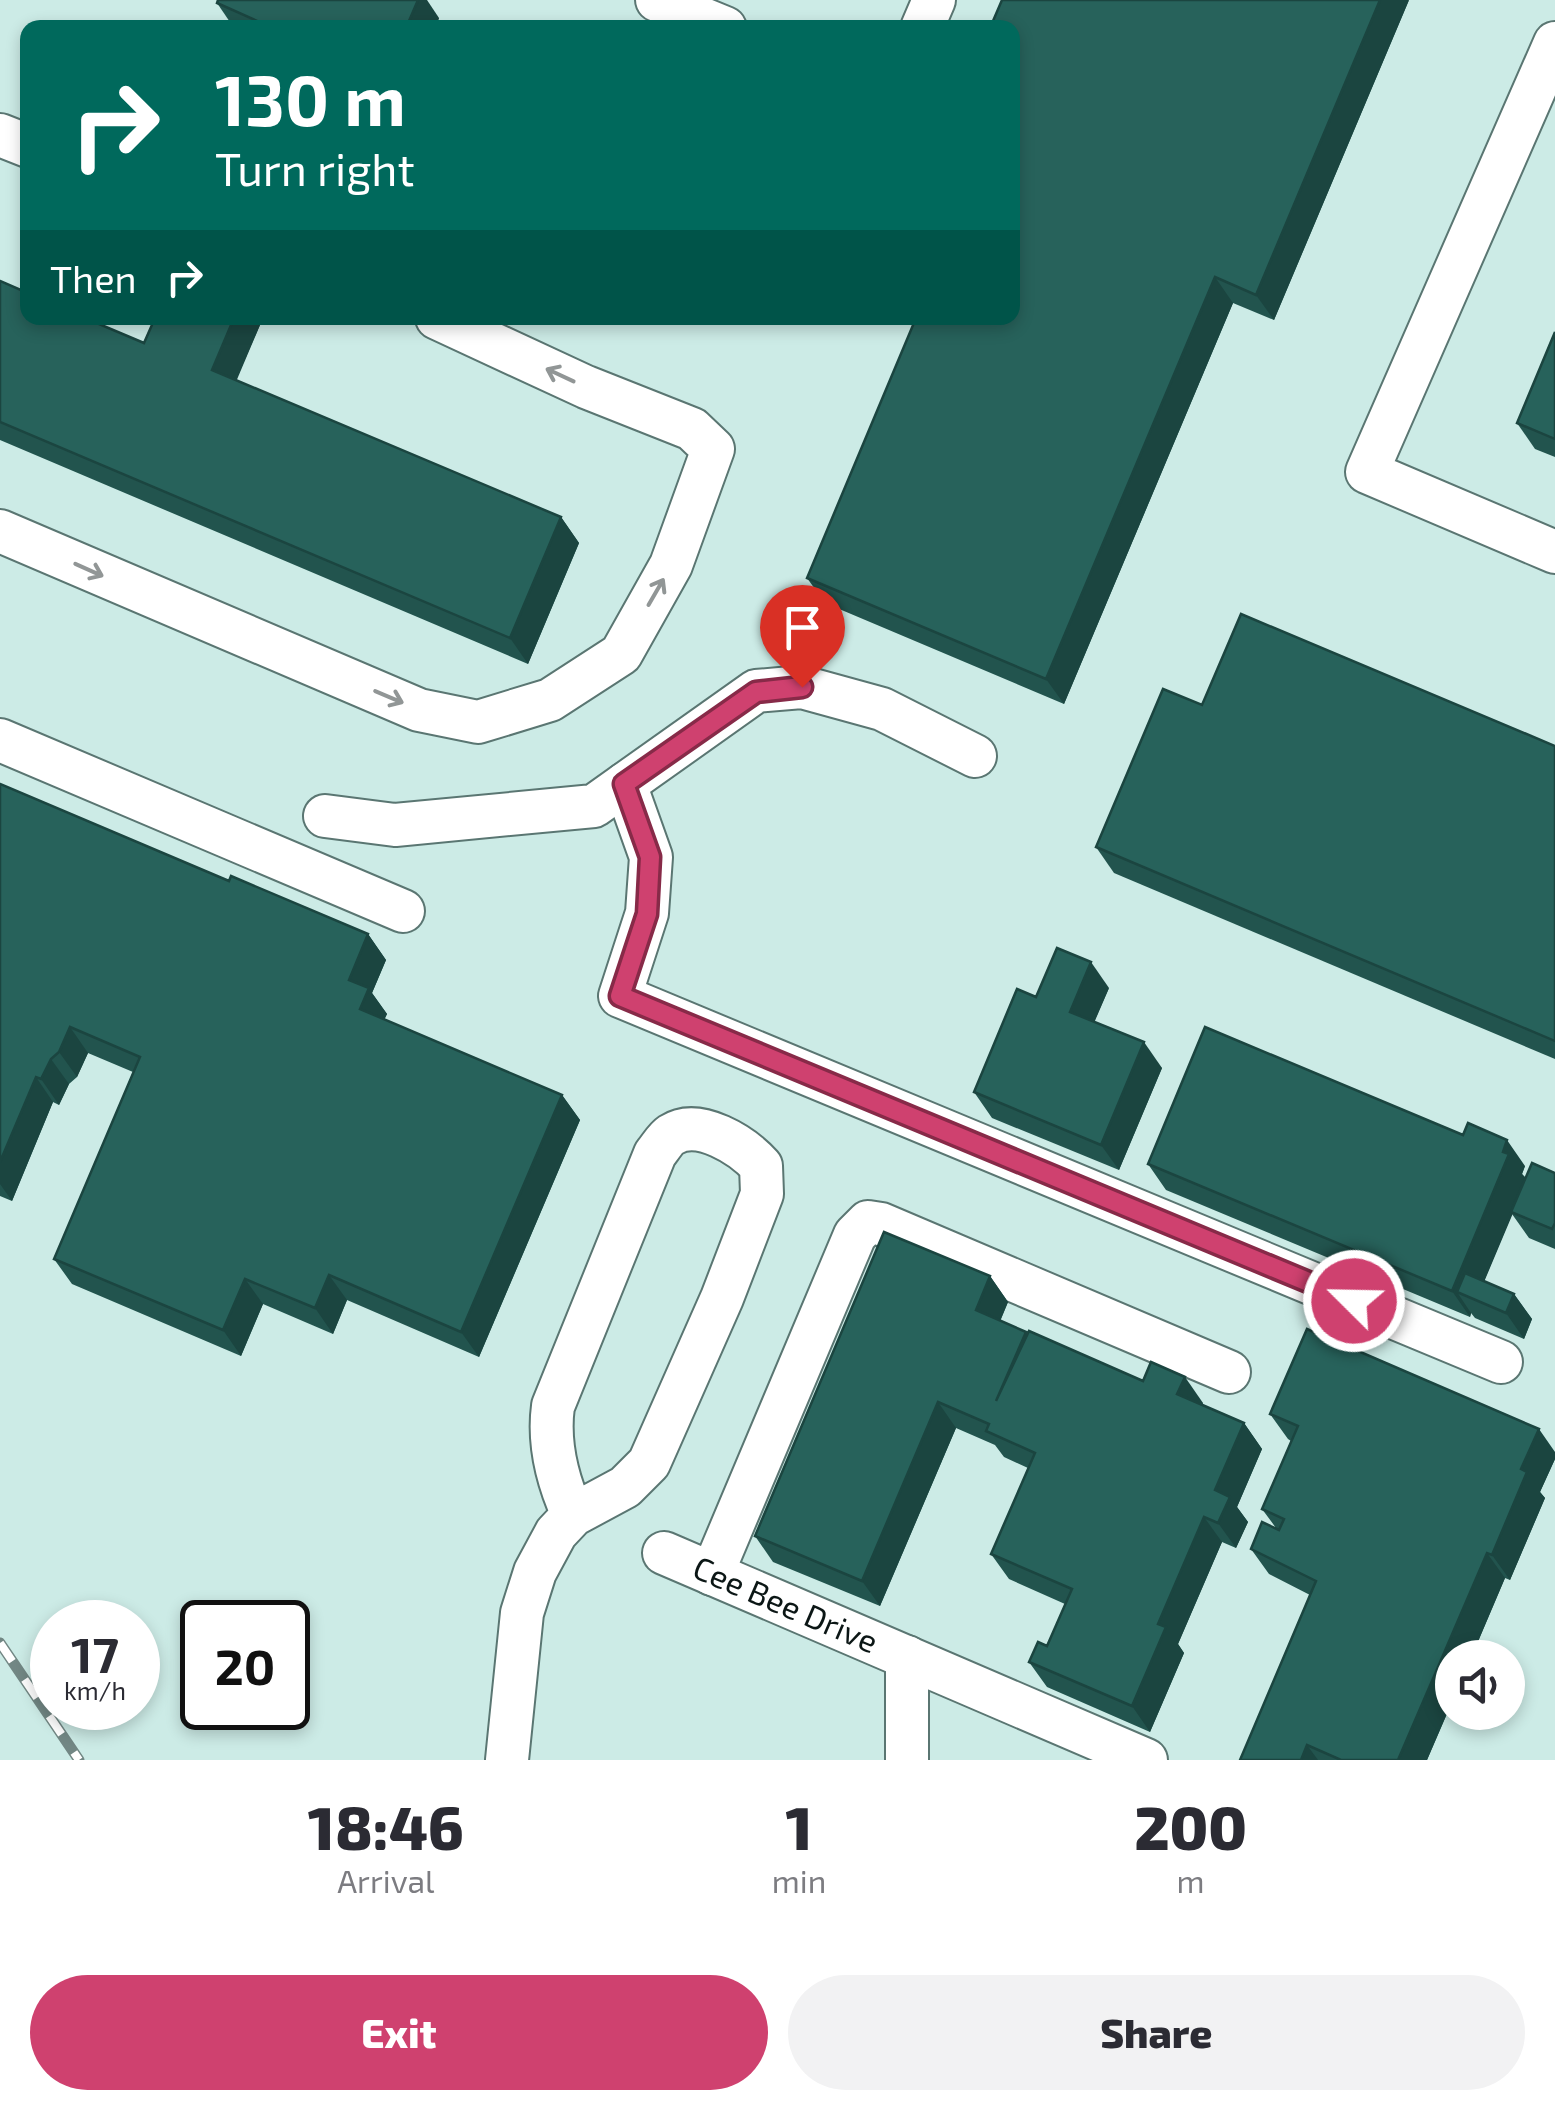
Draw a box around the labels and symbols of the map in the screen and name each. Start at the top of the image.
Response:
one-way arrow [546,364,576,383]
one-way arrow [73,562,104,580]
one-way arrow [647,577,667,607]
pin [760,585,845,688]
one-way arrow [373,689,403,707]
position arrow [1302,1249,1406,1353]
street label: Cee Bee Drive [688,1547,884,1660]
speed limit sign: 20 [180,1600,310,1730]

